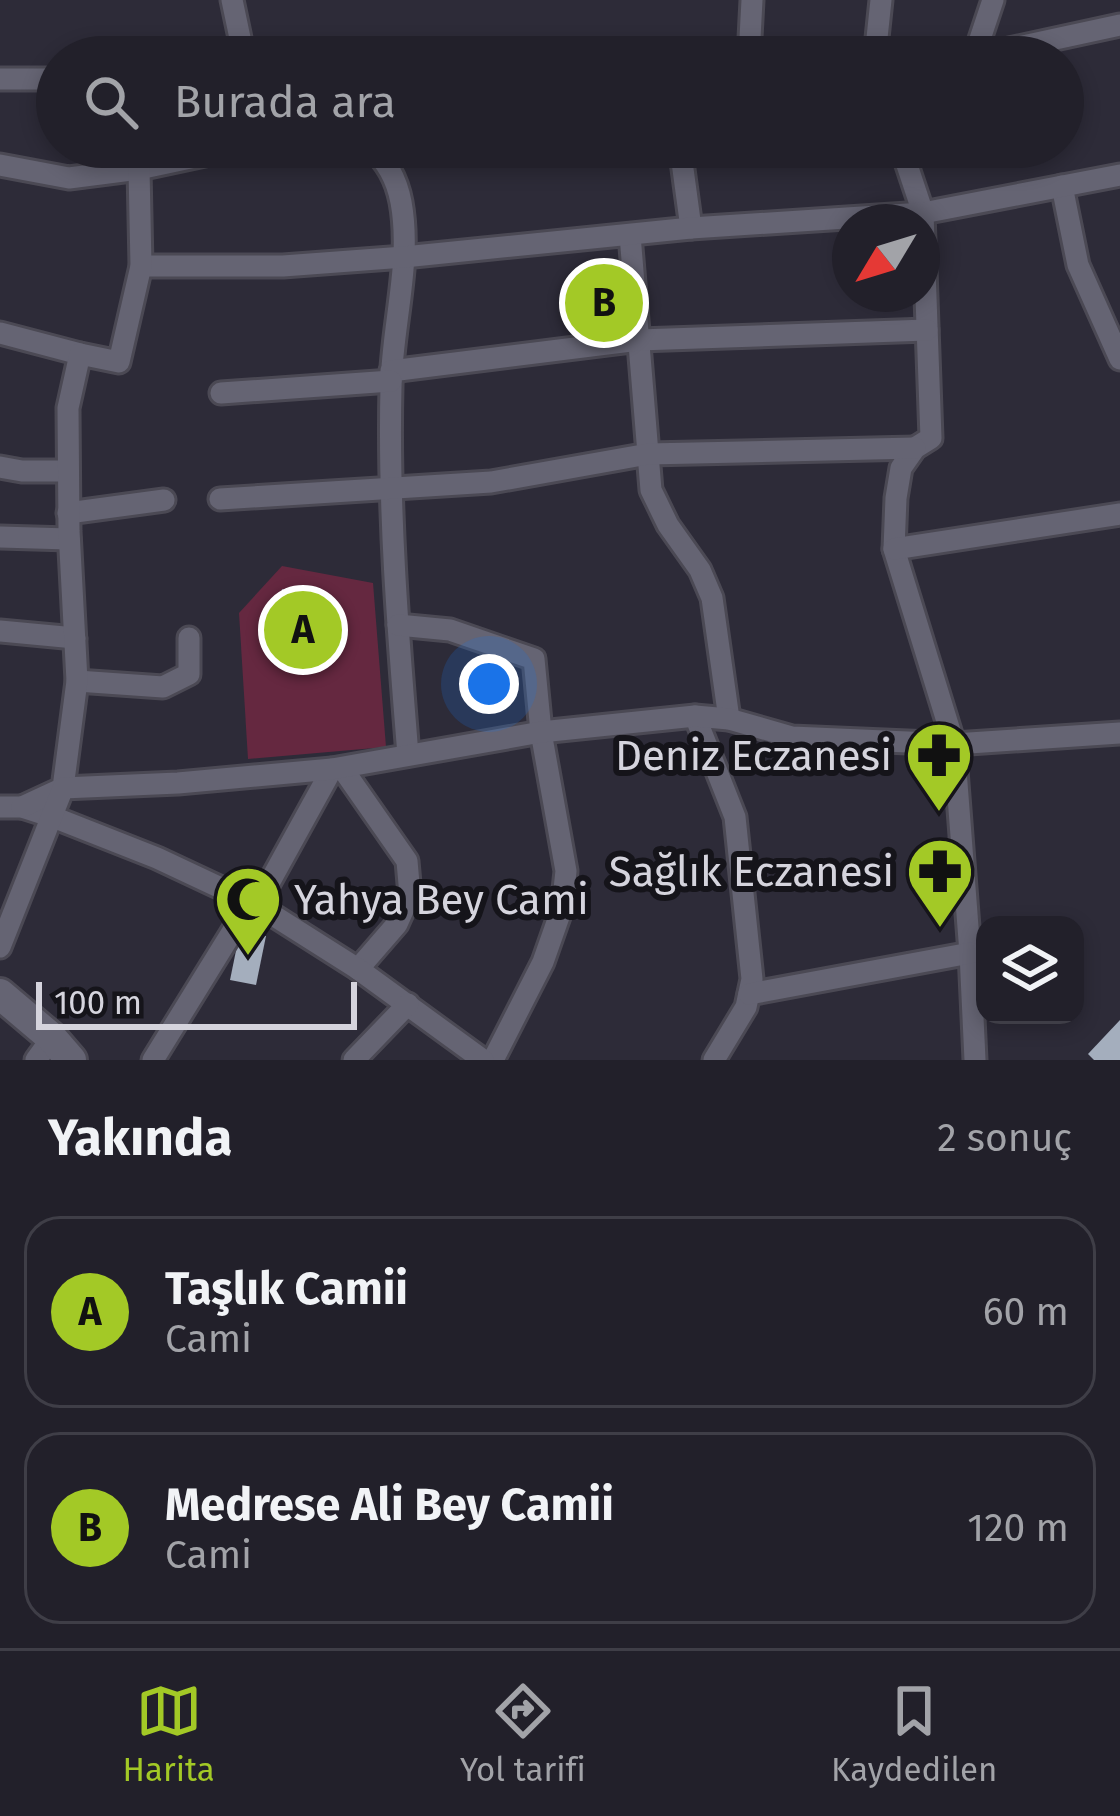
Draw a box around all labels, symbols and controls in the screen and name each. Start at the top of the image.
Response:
search box [36,36,1084,168]
icon: search [78,69,144,135]
text: Burada ara [174,75,396,129]
north arrow [832,204,940,312]
pin: B [565,258,643,348]
pin: A [264,585,342,675]
your location [459,654,519,714]
pharmacy icon: Deniz Eczanesi [904,720,974,814]
place label: Deniz Eczanesi [615,731,892,781]
pharmacy icon: Sağlık Eczanesi [905,836,975,930]
place label: Sağlık Eczanesi [609,847,894,897]
mosque icon: Yahya Bey Cami [213,864,283,958]
place label: Yahya Bey Cami [294,875,589,925]
map controls [976,916,1084,1024]
button: layers [976,916,1084,1024]
scale bar [36,976,357,1029]
text: 100 m [54,983,142,1023]
text: Yakında [48,1107,232,1169]
text: 2 sonuç [937,1115,1072,1161]
text: Taşlık Camii [165,1262,408,1316]
text: A [78,1289,102,1335]
text: 60 m [983,1289,1069,1335]
text: Cami [165,1316,252,1362]
text: Medrese Ali Bey Camii [165,1478,614,1532]
text: B [78,1505,102,1551]
text: 120 m [967,1505,1069,1551]
text: Cami [165,1532,252,1578]
tab: Harita [123,1678,215,1790]
tab: Yol tarifi [460,1678,586,1790]
tab: Kaydedilen [831,1678,997,1790]

